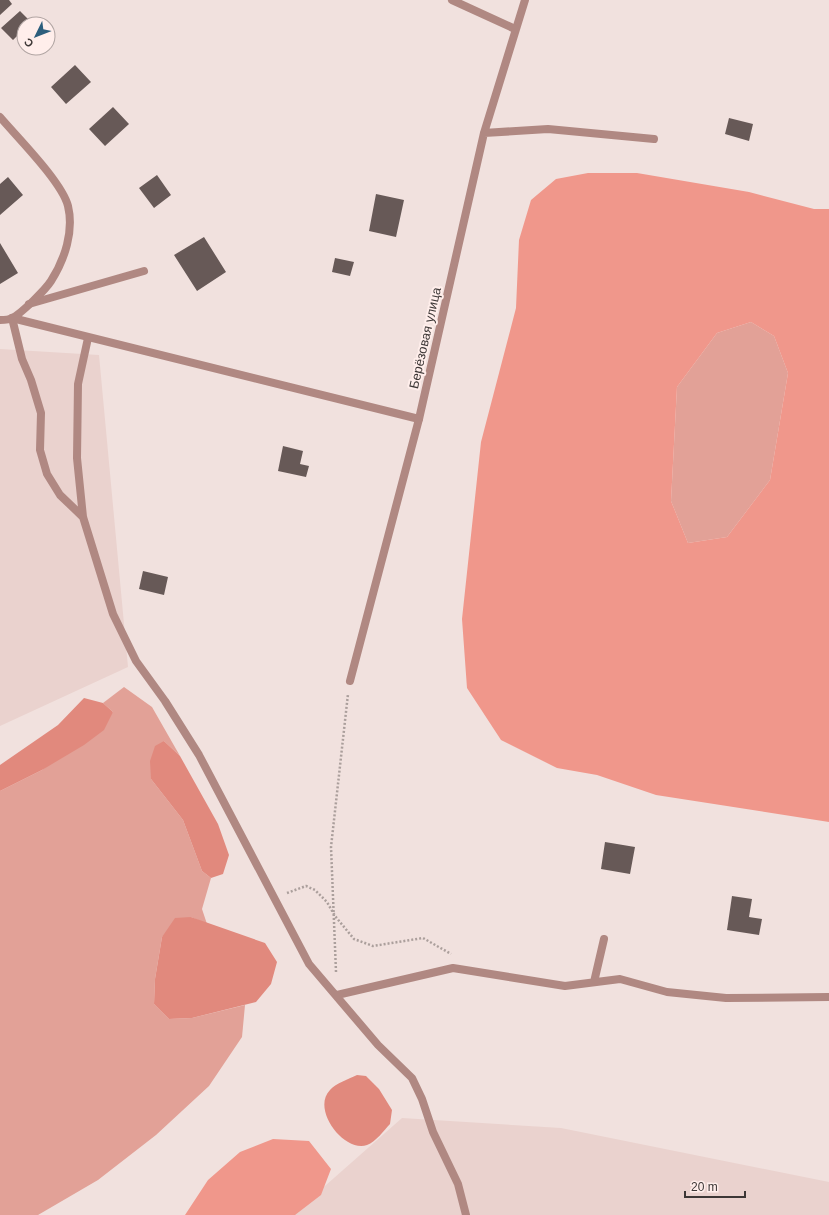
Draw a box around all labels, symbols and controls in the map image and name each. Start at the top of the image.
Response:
north arrow [16,16,56,56]
text: С [22,36,36,50]
street label: Берёзовая улица [406,285,444,390]
scale bar [685,1173,745,1199]
text: 20 m [691,1180,718,1194]

